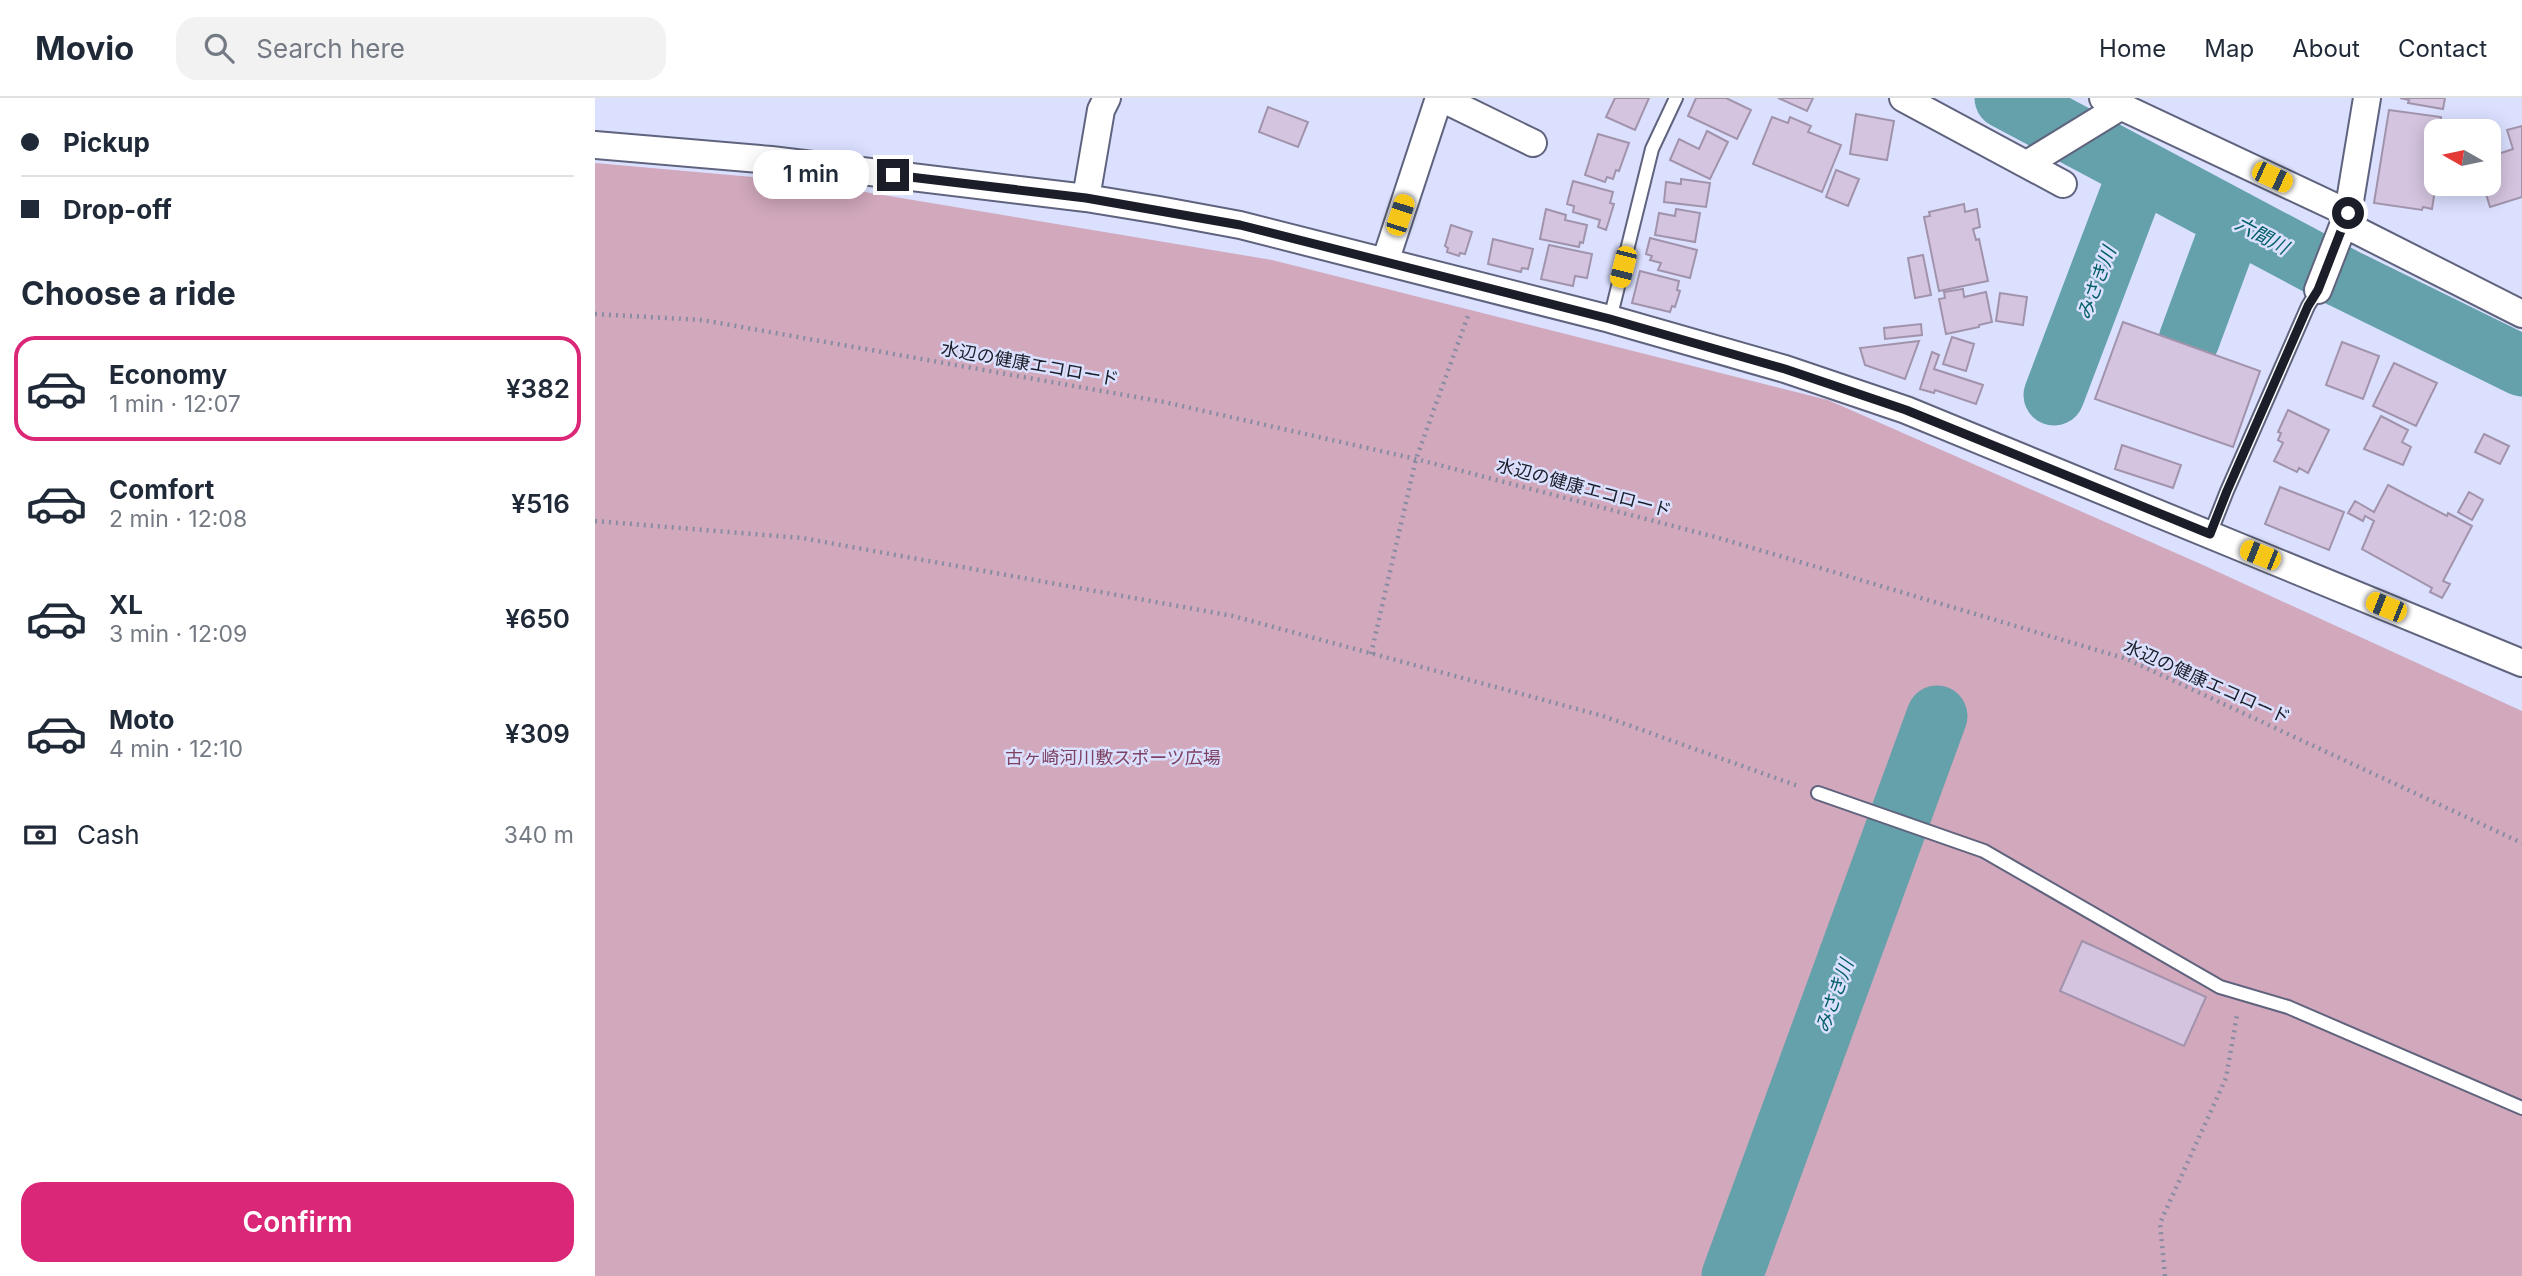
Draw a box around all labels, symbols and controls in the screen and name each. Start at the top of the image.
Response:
search box [176,17,666,80]
text: Movio [35,28,134,68]
icon: search [200,29,238,67]
text: Search here [256,33,405,64]
text: Home [2099,34,2166,63]
text: Map [2204,34,2254,63]
text: About [2292,34,2360,63]
text: Contact [2398,34,2487,63]
north arrow [2424,119,2501,196]
map controls [2424,119,2501,196]
text: Pickup [63,127,150,158]
callout: 1 min [753,150,869,200]
route end [877,159,909,191]
car [2249,159,2296,195]
text: 1 min [783,160,839,188]
car [1384,192,1417,238]
text: Drop-off [63,194,172,225]
route start [2332,197,2364,229]
water label: 六間川 [2231,212,2294,260]
water label: みさき川 [2072,242,2122,323]
car [1608,244,1639,290]
text: Choose a ride [21,274,236,313]
street label: 水辺の健康エコロード [940,338,1121,389]
icon: car [25,357,88,420]
text: Economy [109,359,227,390]
text: ¥382 [506,373,570,404]
text: 1 min · 12:07 [109,390,241,418]
street label: 水辺の健康エコロード [1494,454,1674,521]
icon: car [25,472,88,535]
text: Comfort [109,474,214,505]
text: ¥516 [511,488,570,519]
text: 2 min · 12:08 [109,505,247,533]
car [2237,537,2284,573]
icon: car [25,587,88,650]
text: XL [109,589,143,620]
car [2363,589,2410,625]
text: ¥650 [505,603,570,634]
text: 3 min · 12:09 [109,620,247,648]
street label: 水辺の健康エコロード [2121,635,2294,728]
icon: car [25,702,88,765]
text: Moto [109,704,174,735]
text: ¥309 [505,718,570,749]
text: 4 min · 12:10 [109,735,243,763]
park label: 古ヶ崎河川敷スポーツ広場 [1005,747,1221,768]
icon: cash [21,816,59,854]
text: Cash [77,819,140,850]
text: 340 m [504,821,574,849]
water label: みさき川 [1811,955,1859,1036]
button: Confirm [21,1182,574,1262]

